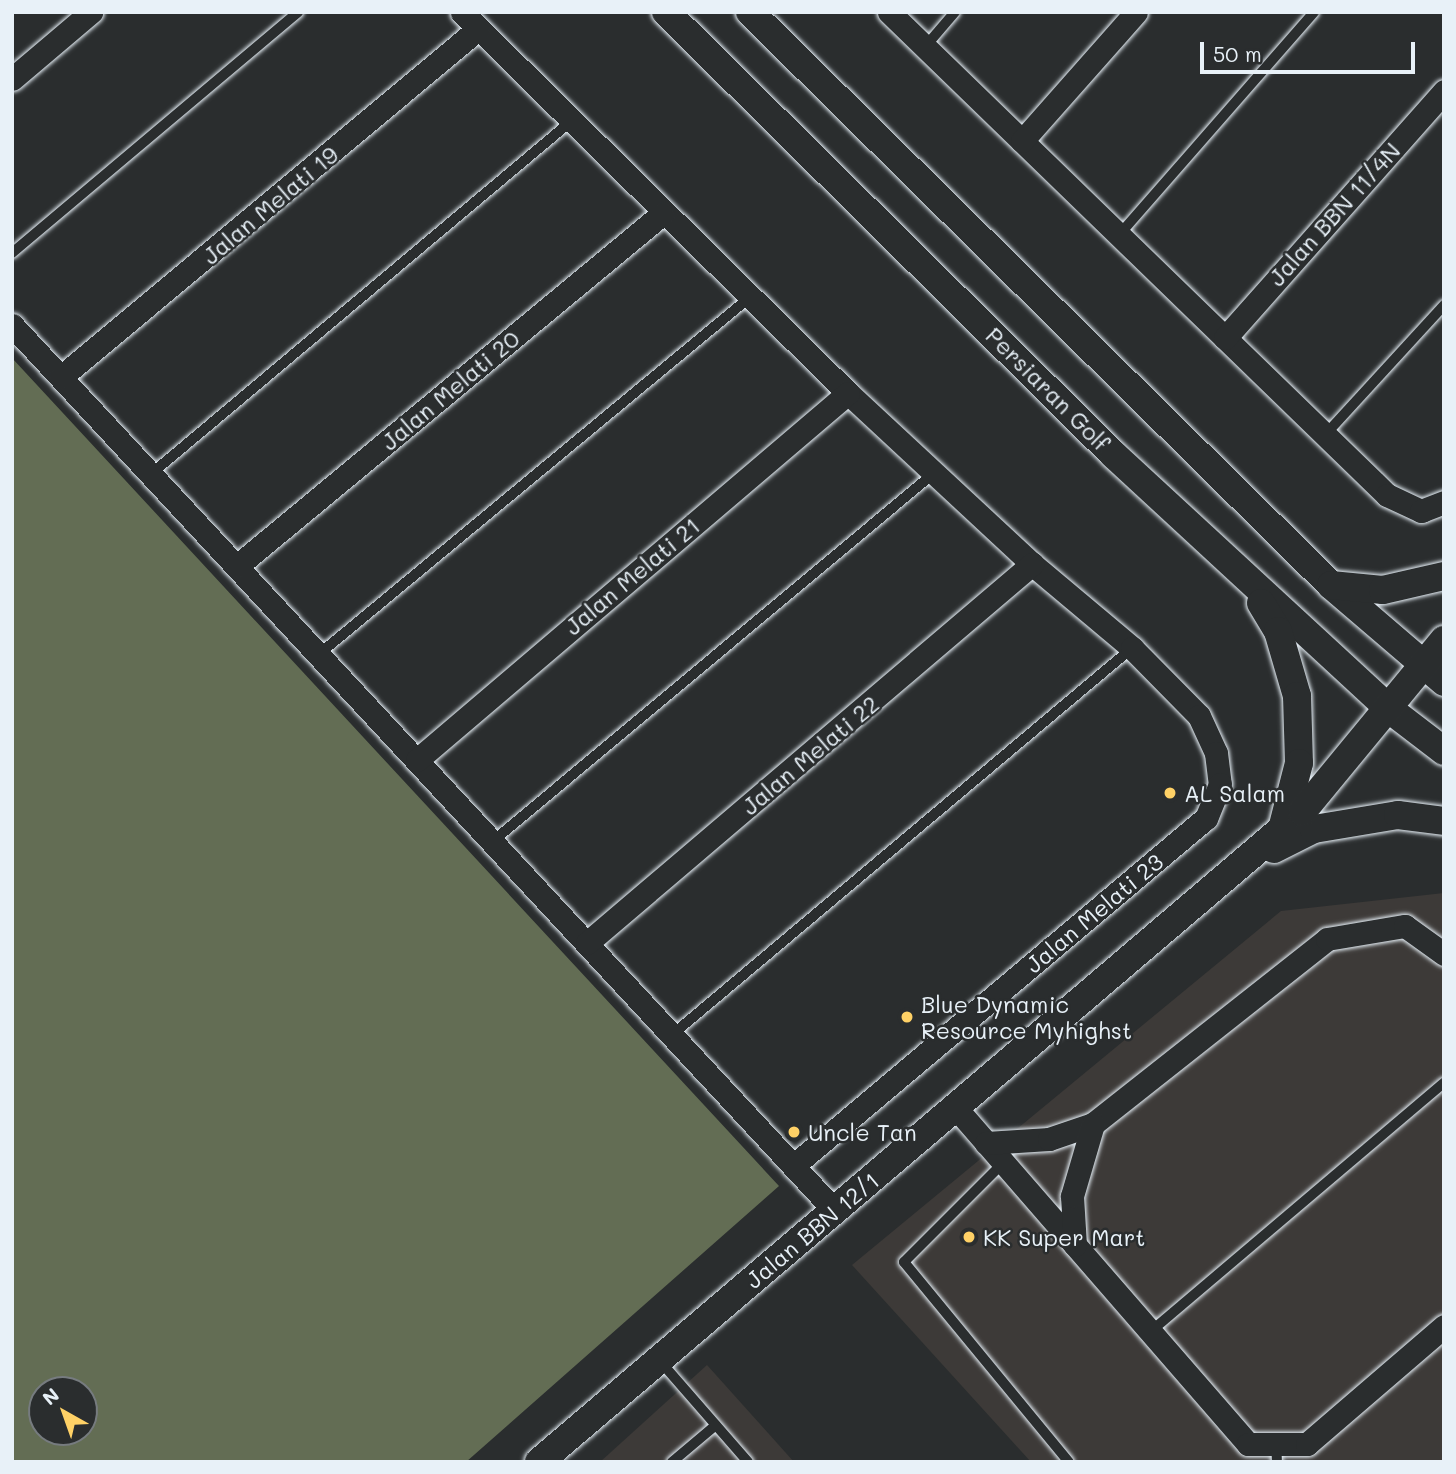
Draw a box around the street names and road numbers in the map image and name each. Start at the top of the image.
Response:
street label: Jalan BBN 11/4N [1262,137,1406,291]
street label: Jalan Melati 19 [197,140,343,270]
street label: Persiaran Golf [980,321,1116,457]
street label: Jalan Melati 20 [375,324,525,456]
street label: Jalan Melati 21 [559,512,705,640]
street label: Jalan Melati 22 [736,690,884,820]
street label: Jalan Melati 23 [1020,848,1168,978]
street label: Jalan BBN 12/1 [740,1166,884,1294]

